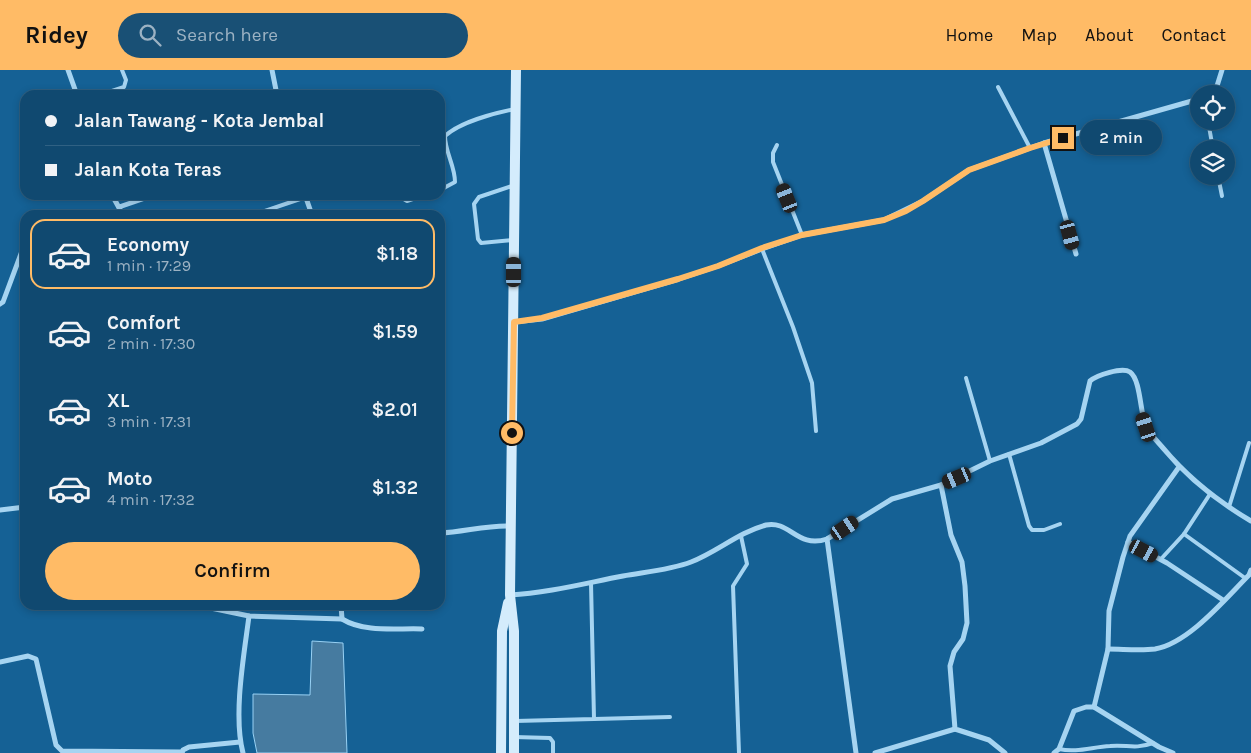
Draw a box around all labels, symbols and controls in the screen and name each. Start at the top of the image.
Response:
search box [118,13,468,58]
text: Ridey [25,21,88,49]
icon: search [136,21,164,49]
text: Search here [176,24,278,46]
text: Home [945,24,993,46]
text: Map [1021,24,1057,46]
text: About [1085,24,1134,46]
text: Contact [1162,24,1226,46]
map controls [1190,85,1235,185]
button: locate [1190,85,1235,130]
text: Jalan Tawang - Kota Jembal [75,110,324,132]
callout: 2 min [1080,120,1163,156]
route end [1052,127,1074,149]
text: 2 min [1099,128,1143,147]
button: layers [1190,140,1235,185]
text: Jalan Kota Teras [75,159,222,181]
car [774,181,799,215]
car [1058,219,1081,251]
icon: car [47,232,92,277]
text: Economy [107,234,189,256]
text: $1.18 [376,243,418,265]
text: 1 min · 17:29 [107,256,191,275]
car [506,257,521,287]
icon: car [47,310,92,355]
text: Comfort [107,312,181,334]
text: $1.59 [372,321,418,343]
text: 2 min · 17:30 [107,334,195,353]
icon: car [47,388,92,433]
text: XL [107,390,129,412]
text: $2.01 [371,399,418,421]
car [1134,410,1157,444]
text: 3 min · 17:31 [107,412,191,431]
route start [501,422,523,444]
car [940,465,973,491]
icon: car [47,466,92,511]
text: Moto [107,468,153,490]
text: $1.32 [372,477,418,499]
text: 4 min · 17:32 [107,490,195,509]
car [828,513,861,543]
car [1127,537,1160,565]
button: Confirm [45,542,420,600]

